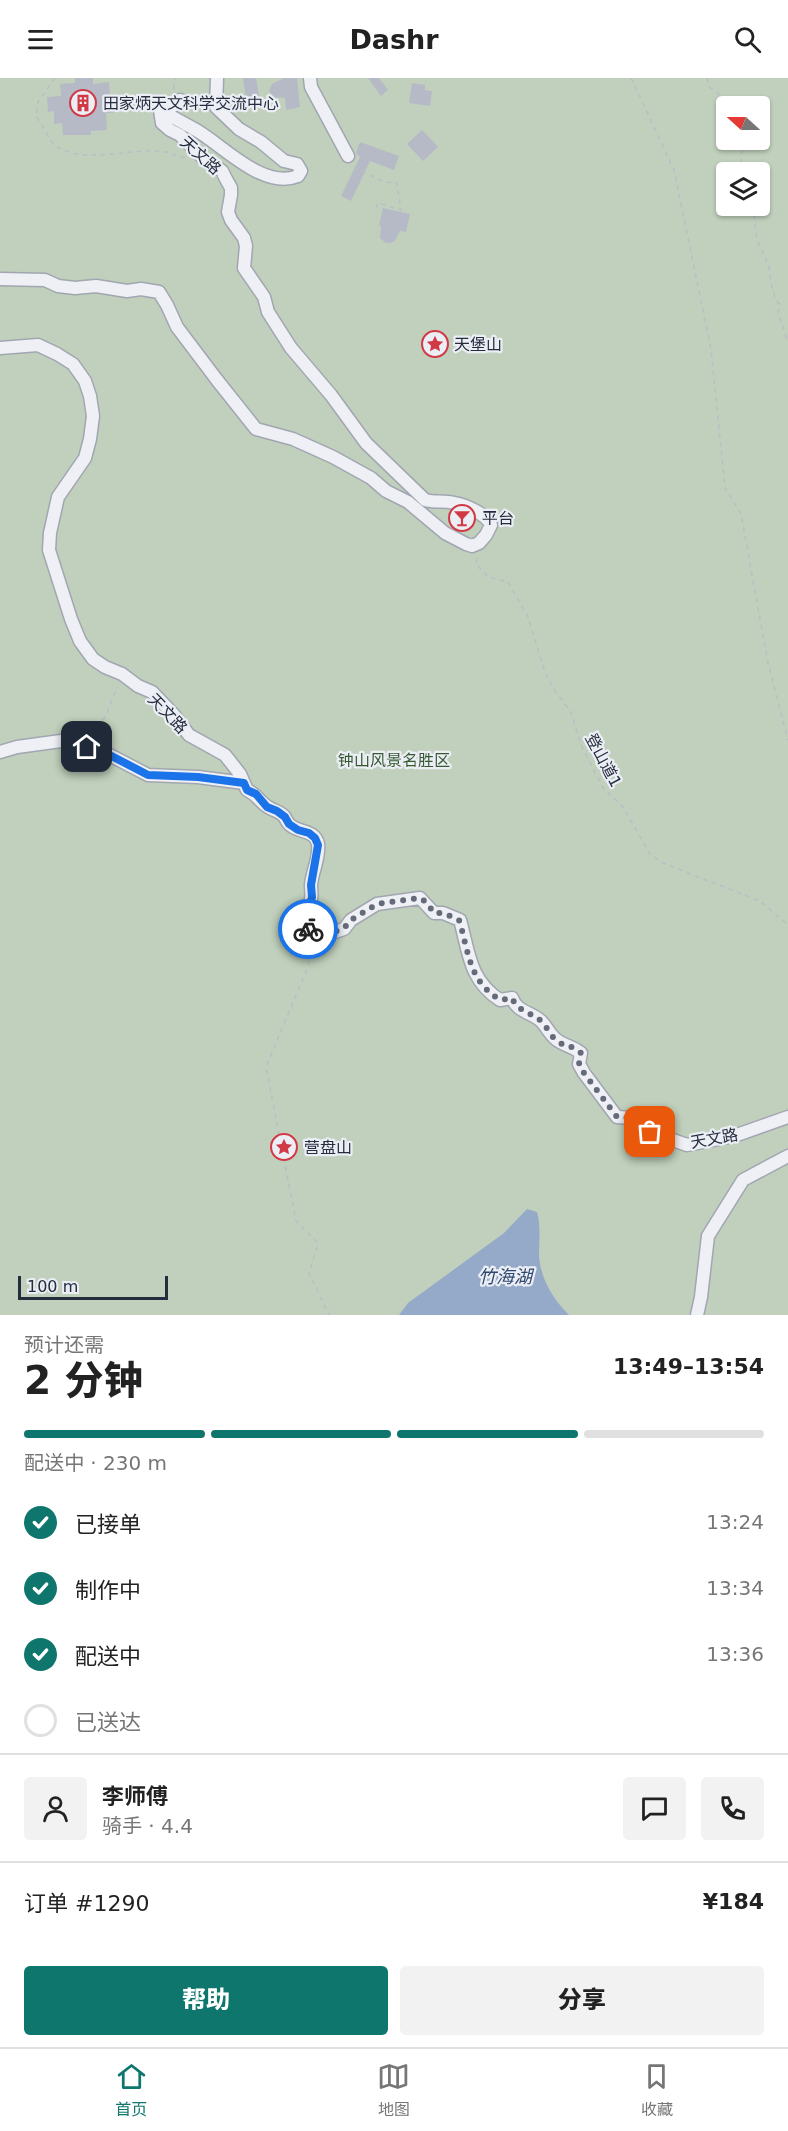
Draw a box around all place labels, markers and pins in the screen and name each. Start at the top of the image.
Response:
building icon: 田家炳天文科学交流中心 [68,88,98,118]
place label: 田家炳天文科学交流中心 [103,94,279,113]
place icon: 天堡山 [420,329,450,359]
place label: 天堡山 [454,335,502,354]
bar icon: 平台 [447,503,477,533]
place label: 平台 [482,509,514,528]
pin [61,721,112,772]
pin [624,1106,675,1157]
place icon: 营盘山 [269,1132,299,1162]
place label: 营盘山 [304,1138,352,1157]

